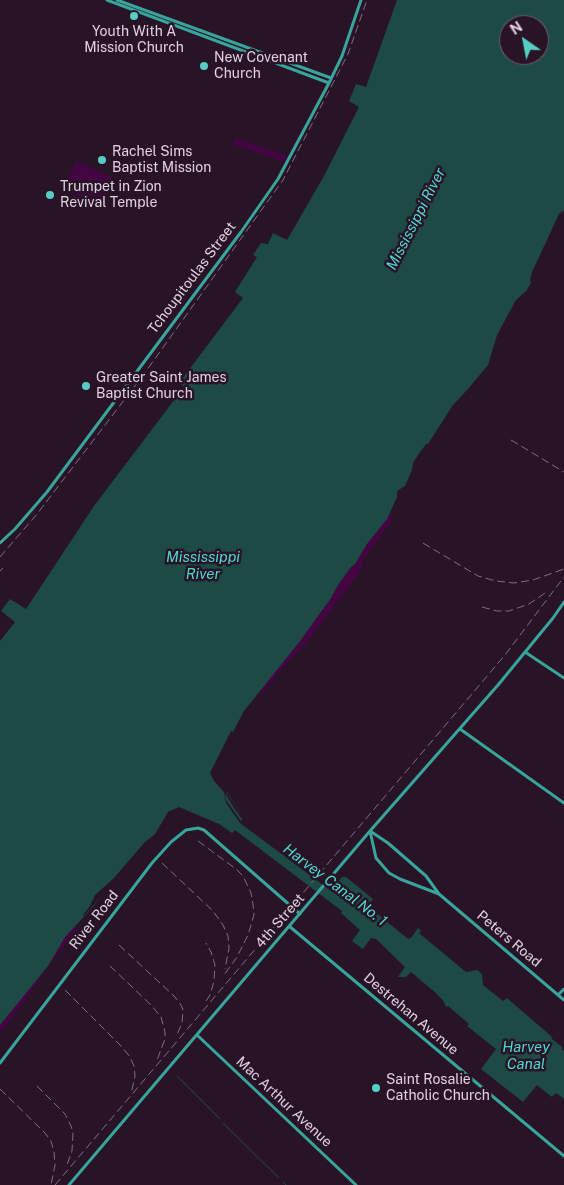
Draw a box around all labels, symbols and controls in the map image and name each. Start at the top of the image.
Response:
marker: Youth With A Mission Church [128,10,140,22]
north arrow [499,15,549,65]
text: N [507,19,525,38]
place label: Youth With A Mission Church [84,24,184,56]
place label: New Covenant Church [214,50,308,82]
marker: New Covenant Church [198,60,210,72]
place label: Rachel Sims Baptist Mission [112,144,211,176]
marker: Rachel Sims Baptist Mission [96,154,108,166]
water label: Mississippi River [383,165,449,273]
place label: Trumpet in Zion Revival Temple [60,179,162,212]
marker: Trumpet in Zion Revival Temple [44,189,56,201]
street label: Tchoupitoulas Street [145,219,239,337]
place label: Greater Saint James Baptist Church [96,370,226,402]
marker: Greater Saint James Baptist Church [80,380,92,392]
water label: Mississippi River [166,548,240,583]
water label: Harvey Canal No. 1 [279,840,391,930]
street label: River Road [66,887,122,953]
street label: 4th Street [252,890,308,952]
street label: Peters Road [473,907,545,971]
street label: Destrehan Avenue [360,969,462,1059]
water label: Harvey Canal [502,1038,550,1073]
street label: Mac Arthur Avenue [233,1053,335,1151]
place label: Saint Rosalie Catholic Church [386,1072,490,1104]
marker: Saint Rosalie Catholic Church [370,1082,382,1094]

